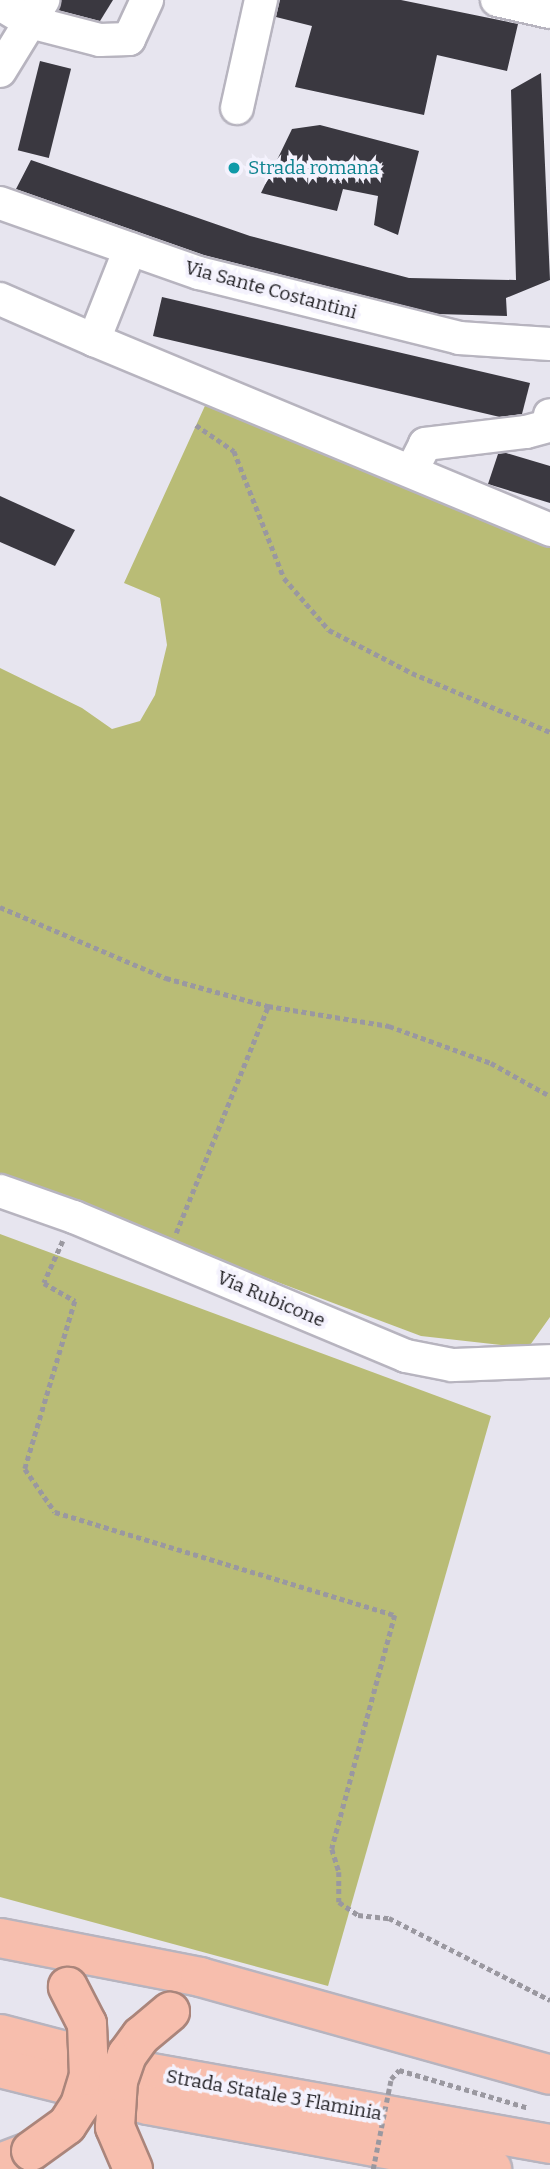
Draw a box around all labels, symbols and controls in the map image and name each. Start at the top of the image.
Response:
place label: Strada romana [248,157,379,179]
marker: Strada romana [226,160,242,176]
street label: Via Sante Costantini [182,256,360,324]
street label: Via Rubicone [213,1266,329,1332]
street label: Strada Statale 3 Flaminia [164,2065,384,2125]

